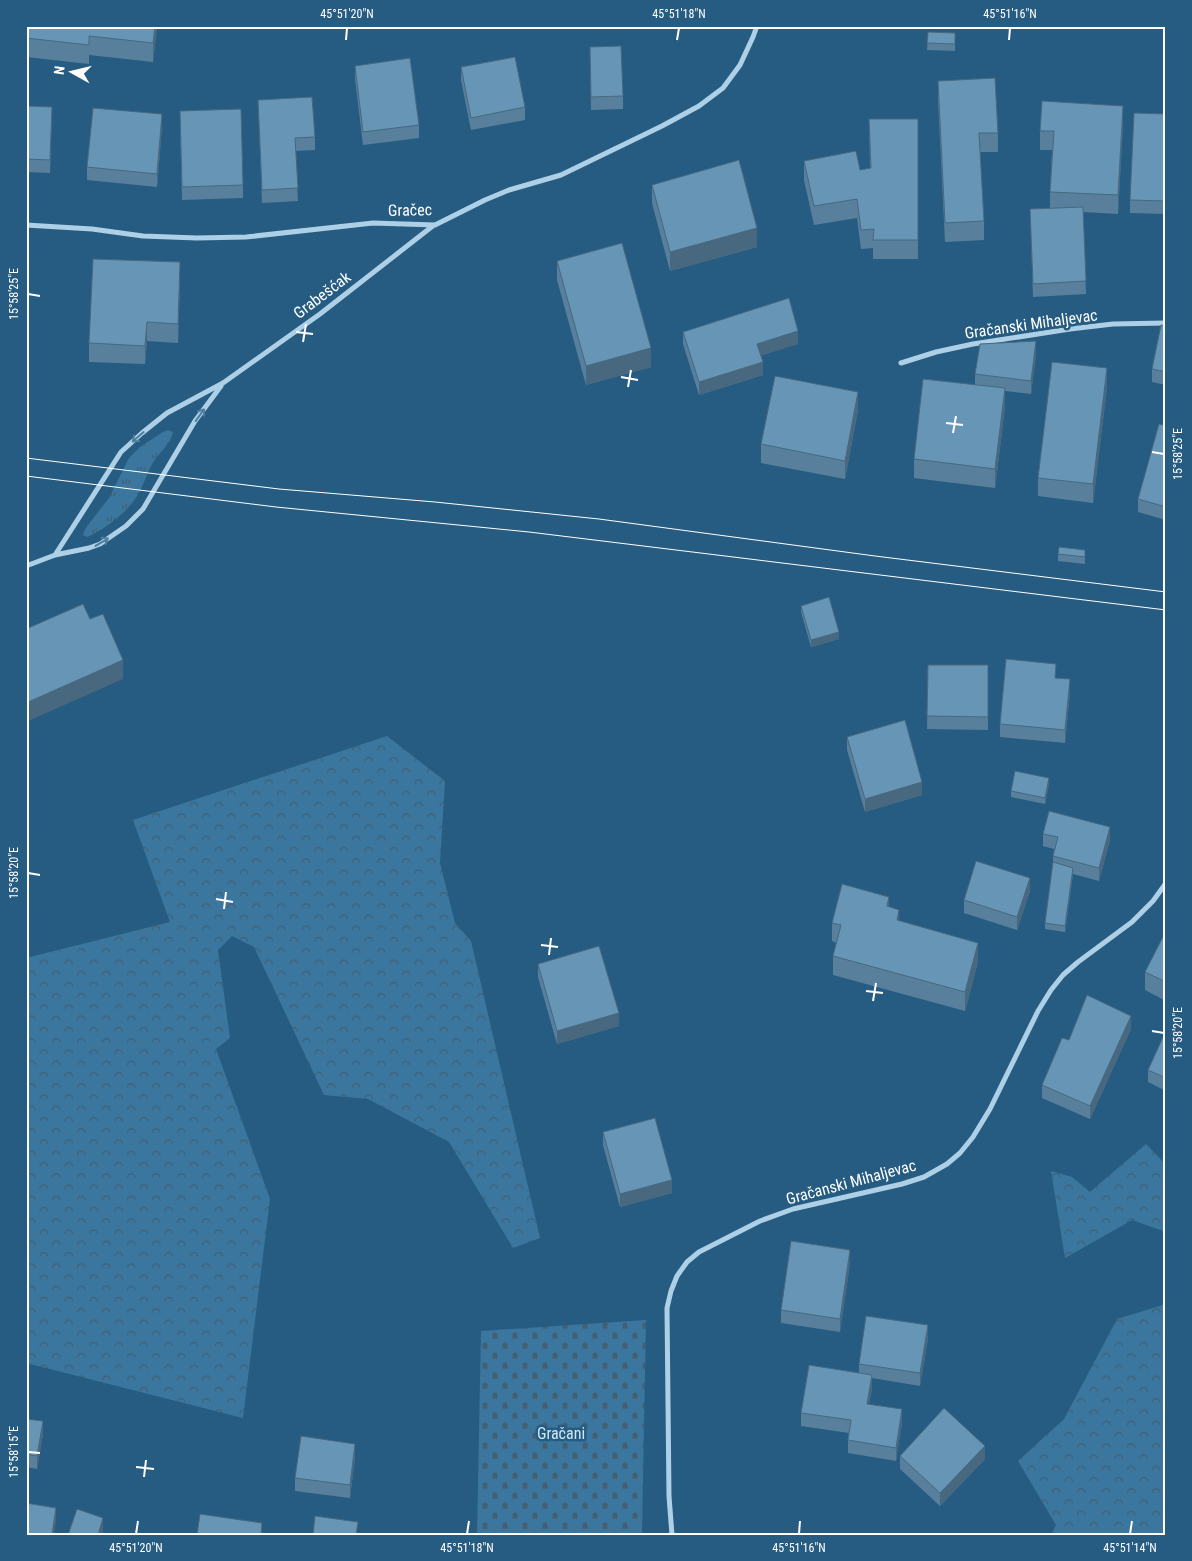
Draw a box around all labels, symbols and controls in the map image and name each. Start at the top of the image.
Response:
text: 45°51'20"N [320,7,374,21]
text: 45°51'18"N [652,7,706,21]
text: 45°51'16"N [983,7,1037,21]
north arrow [48,48,98,98]
text: N [51,65,68,76]
street label: Gračec [388,200,432,220]
street label: Grabešćak [290,267,355,323]
text: 15°58'25"E [7,268,21,320]
street label: Gračanski Mihaljevac [963,305,1099,343]
one-way arrow [194,409,205,422]
text: 15°58'25"E [1171,428,1185,480]
one-way arrow [132,431,145,442]
one-way arrow [94,536,108,546]
text: 15°58'20"E [7,847,21,899]
text: 15°58'20"E [1171,1007,1185,1059]
street label: Gračanski Mihaljevac [784,1155,918,1209]
park label: Gračani [537,1424,585,1443]
text: 15°58'15"E [7,1426,21,1478]
text: 45°51'20"N [109,1541,163,1555]
text: 45°51'18"N [440,1541,494,1555]
text: 45°51'16"N [772,1541,826,1555]
text: 45°51'14"N [1103,1541,1157,1555]

